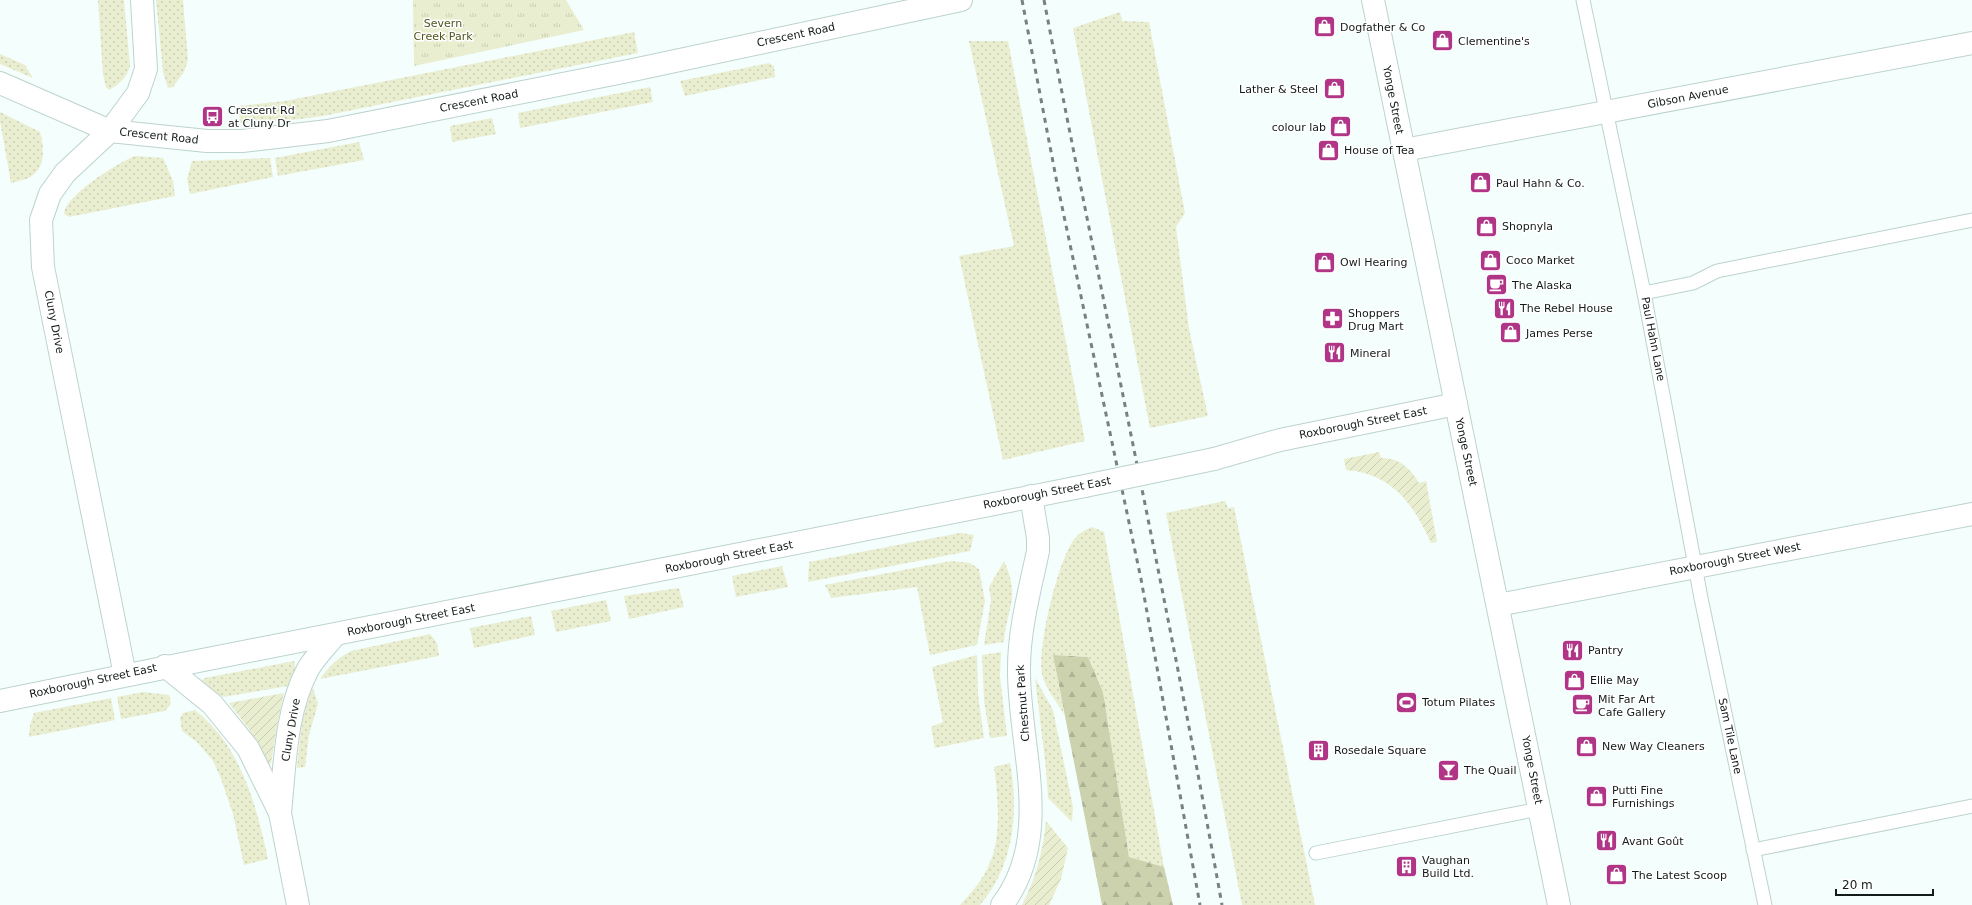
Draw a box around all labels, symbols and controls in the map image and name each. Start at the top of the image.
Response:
shop icon: Dogfather & Co [1312,14,1338,40]
park label: Severn Creek Park [413,17,473,43]
street label: Crescent Road [756,20,836,50]
place label: Dogfather & Co [1340,21,1426,34]
shop icon: Clementine's [1429,28,1455,54]
place label: Clementine's [1458,35,1530,48]
street label: Yonge Street [1380,64,1406,136]
shop icon: Lather & Steel [1321,76,1347,102]
place label: Lather & Steel [1239,83,1318,96]
street label: Gibson Avenue [1646,83,1730,111]
street label: Crescent Road [439,87,519,115]
bus stop icon: Crescent Rd at Cluny Dr [200,103,226,129]
place label: Crescent Rd at Cluny Dr [228,104,295,130]
shop icon: colour lab [1328,114,1354,140]
place label: colour lab [1272,121,1326,134]
street label: Crescent Road [119,125,199,147]
shop icon: House of Tea [1316,137,1342,163]
place label: House of Tea [1344,144,1414,157]
shop icon: Paul Hahn & Co. [1467,170,1493,196]
place label: Paul Hahn & Co. [1496,177,1585,190]
shop icon: Shopnyla [1474,213,1500,239]
place label: Shopnyla [1502,220,1553,233]
shop icon: Coco Market [1477,247,1503,273]
shop icon: Owl Hearing [1312,249,1338,275]
place label: Coco Market [1506,254,1575,267]
place label: Owl Hearing [1340,256,1408,269]
cafe icon: The Alaska [1483,272,1509,298]
place label: The Alaska [1511,279,1572,292]
street label: Cluny Drive [42,289,67,355]
restaurant icon: The Rebel House [1491,295,1517,321]
street label: Paul Hahn Lane [1638,296,1668,382]
place label: The Rebel House [1519,302,1613,315]
pharmacy icon: Shoppers Drug Mart [1320,306,1346,332]
place label: Shoppers Drug Mart [1348,307,1404,333]
shop icon: James Perse [1497,320,1523,346]
place label: James Perse [1525,327,1593,340]
restaurant icon: Mineral [1321,340,1347,366]
place label: Mineral [1350,347,1391,360]
street label: Roxborough Street East [1298,404,1429,442]
street label: Yonge Street [1452,416,1480,488]
street label: Roxborough Street East [982,474,1113,512]
street label: Roxborough Street East [664,538,795,576]
street label: Roxborough Street West [1668,540,1802,578]
street label: Roxborough Street East [346,601,477,639]
restaurant icon: Pantry [1559,637,1585,663]
place label: Pantry [1588,644,1624,657]
street label: Roxborough Street East [28,661,159,701]
street label: Chestnut Park [1014,664,1032,742]
shop icon: Ellie May [1562,667,1588,693]
place label: Ellie May [1590,674,1640,687]
sports icon: Totum Pilates [1393,689,1419,715]
cafe icon: Mit Far Art Cafe Gallery [1569,692,1595,718]
place label: Mit Far Art Cafe Gallery [1598,693,1666,719]
place label: Totum Pilates [1421,696,1495,709]
street label: Cluny Drive [279,697,303,763]
street label: Sam Tile Lane [1716,697,1744,775]
shop icon: New Way Cleaners [1573,733,1599,759]
street label: Yonge Street [1519,734,1545,806]
building icon: Rosedale Square [1306,737,1332,763]
place label: New Way Cleaners [1602,740,1705,753]
place label: Rosedale Square [1334,744,1426,757]
bar icon: The Quail [1435,757,1461,783]
place label: The Quail [1463,764,1516,777]
shop icon: Putti Fine Furnishings [1584,783,1610,809]
place label: Putti Fine Furnishings [1612,784,1675,810]
restaurant icon: Avant Goût [1594,828,1620,854]
place label: Avant Goût [1622,835,1684,848]
building icon: Vaughan Build Ltd. [1394,853,1420,879]
place label: Vaughan Build Ltd. [1422,854,1474,880]
shop icon: The Latest Scoop [1604,862,1630,888]
place label: The Latest Scoop [1631,869,1727,882]
scale bar [1836,871,1933,897]
text: 20 m [1842,878,1873,892]

